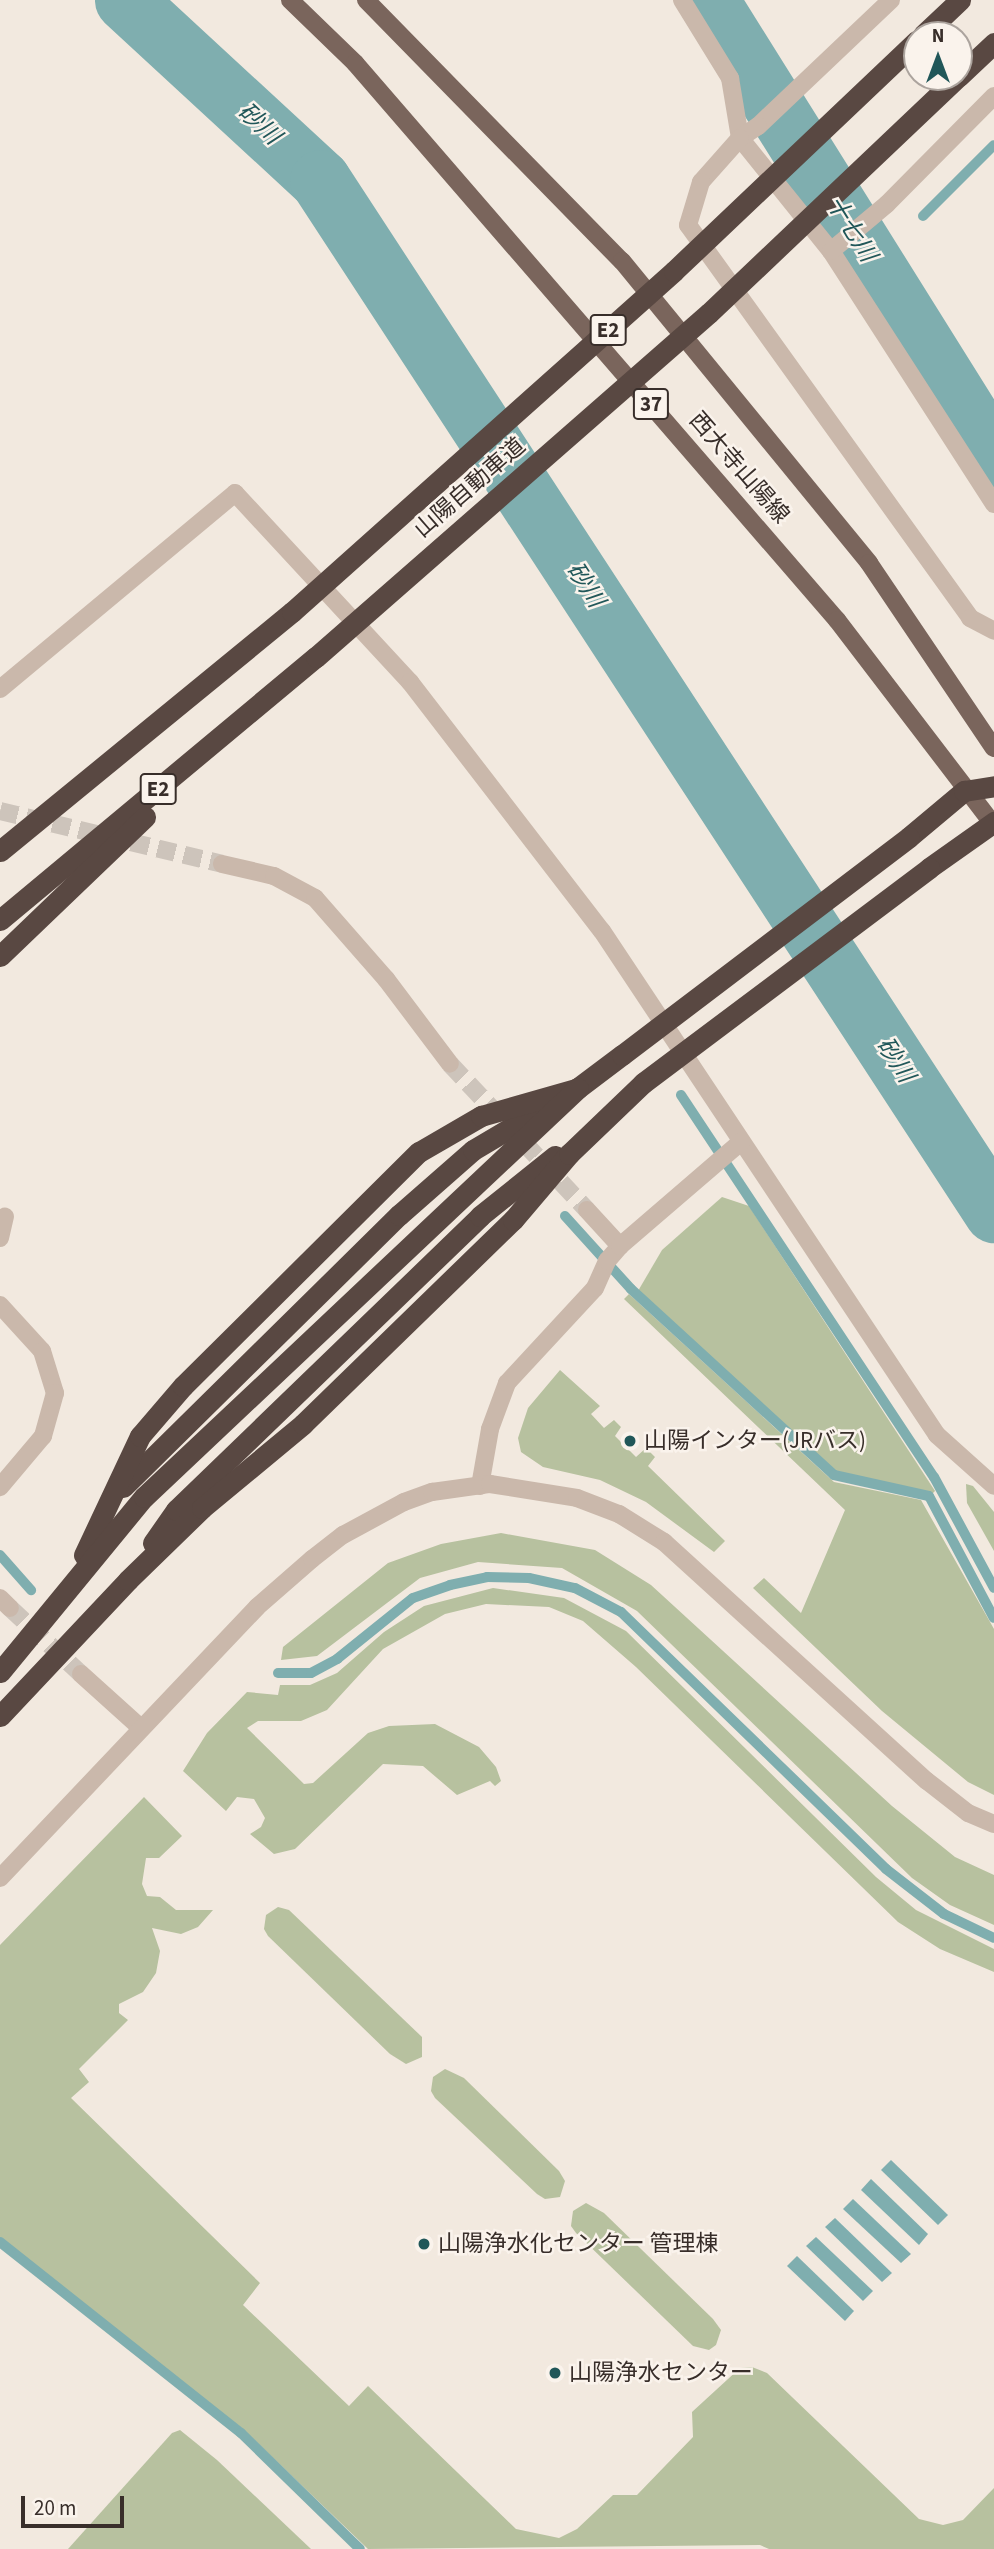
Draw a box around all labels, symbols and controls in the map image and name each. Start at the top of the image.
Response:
north arrow [903,21,973,91]
text: N [932,23,944,50]
water label: 砂川 [232,97,286,151]
water label: 十七川 [820,191,882,267]
road number: E2 [589,312,627,348]
road number: 37 [632,386,670,422]
street label: 西大寺山陽線 [683,407,795,529]
street label: 山陽自動車道 [409,432,531,544]
water label: 砂川 [560,557,610,613]
road number: E2 [139,772,177,806]
water label: 砂川 [870,1032,920,1088]
place label: 山陽インター(JRバス) [644,1427,866,1455]
marker: 山陽インター(JRバス) [622,1433,638,1449]
place label: 山陽浄水化センター 管理棟 [438,2230,719,2258]
marker: 山陽浄水化センター 管理棟 [416,2236,432,2252]
place label: 山陽浄水センター [569,2359,753,2387]
marker: 山陽浄水センター [547,2365,563,2381]
scale bar [24,2482,128,2526]
text: 20 m [34,2493,76,2523]

